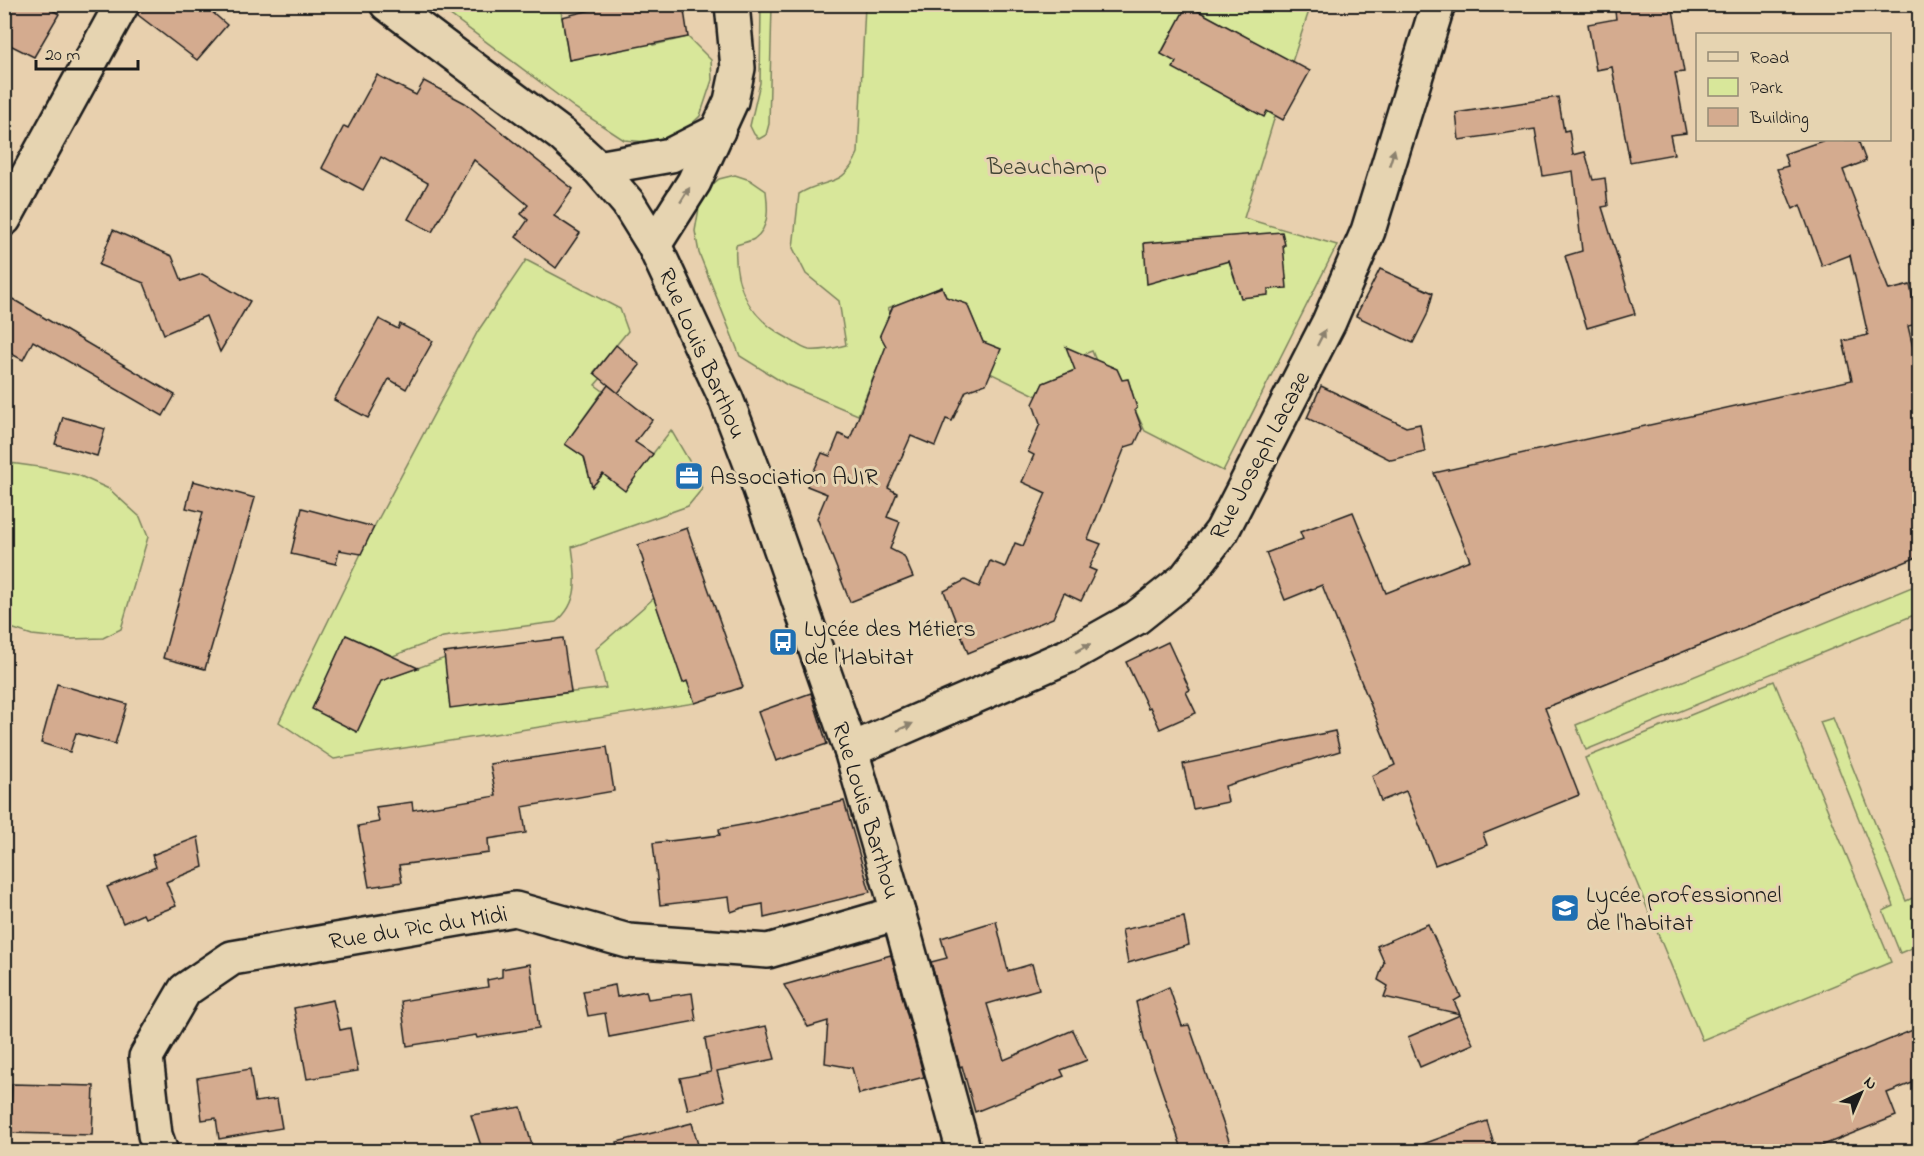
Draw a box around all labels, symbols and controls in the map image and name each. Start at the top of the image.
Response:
scale bar [36,33,138,71]
legend [1696,33,1891,141]
text: 20 m [45,43,80,69]
text: Road [1750,46,1789,72]
text: Park [1750,76,1783,102]
text: Building [1749,106,1809,133]
one-way arrow [1388,148,1397,166]
park label: Beauchamp [986,151,1107,186]
one-way arrow [680,187,691,203]
street label: Rue Louis Barthou [647,263,754,445]
one-way arrow [1316,329,1326,346]
street label: Rue Joseph Lacaze [1202,365,1321,547]
office icon: Association AJIR [673,460,705,492]
place label: Association AJIR [710,461,878,496]
place label: Lycée des Métiers de l'Habitat [804,613,976,676]
bus stop icon: Lycée des Métiers de l'Habitat [767,626,799,658]
one-way arrow [1075,643,1092,653]
street label: Rue Louis Barthou [821,718,908,904]
one-way arrow [896,722,914,731]
place label: Lycée professionnel de l'habitat [1586,879,1782,942]
school or university icon: Lycée professionnel de l'habitat [1549,892,1581,924]
street label: Rue du Pic du Midi [327,898,510,961]
north arrow [1831,1063,1891,1123]
text: N [1858,1071,1882,1096]

